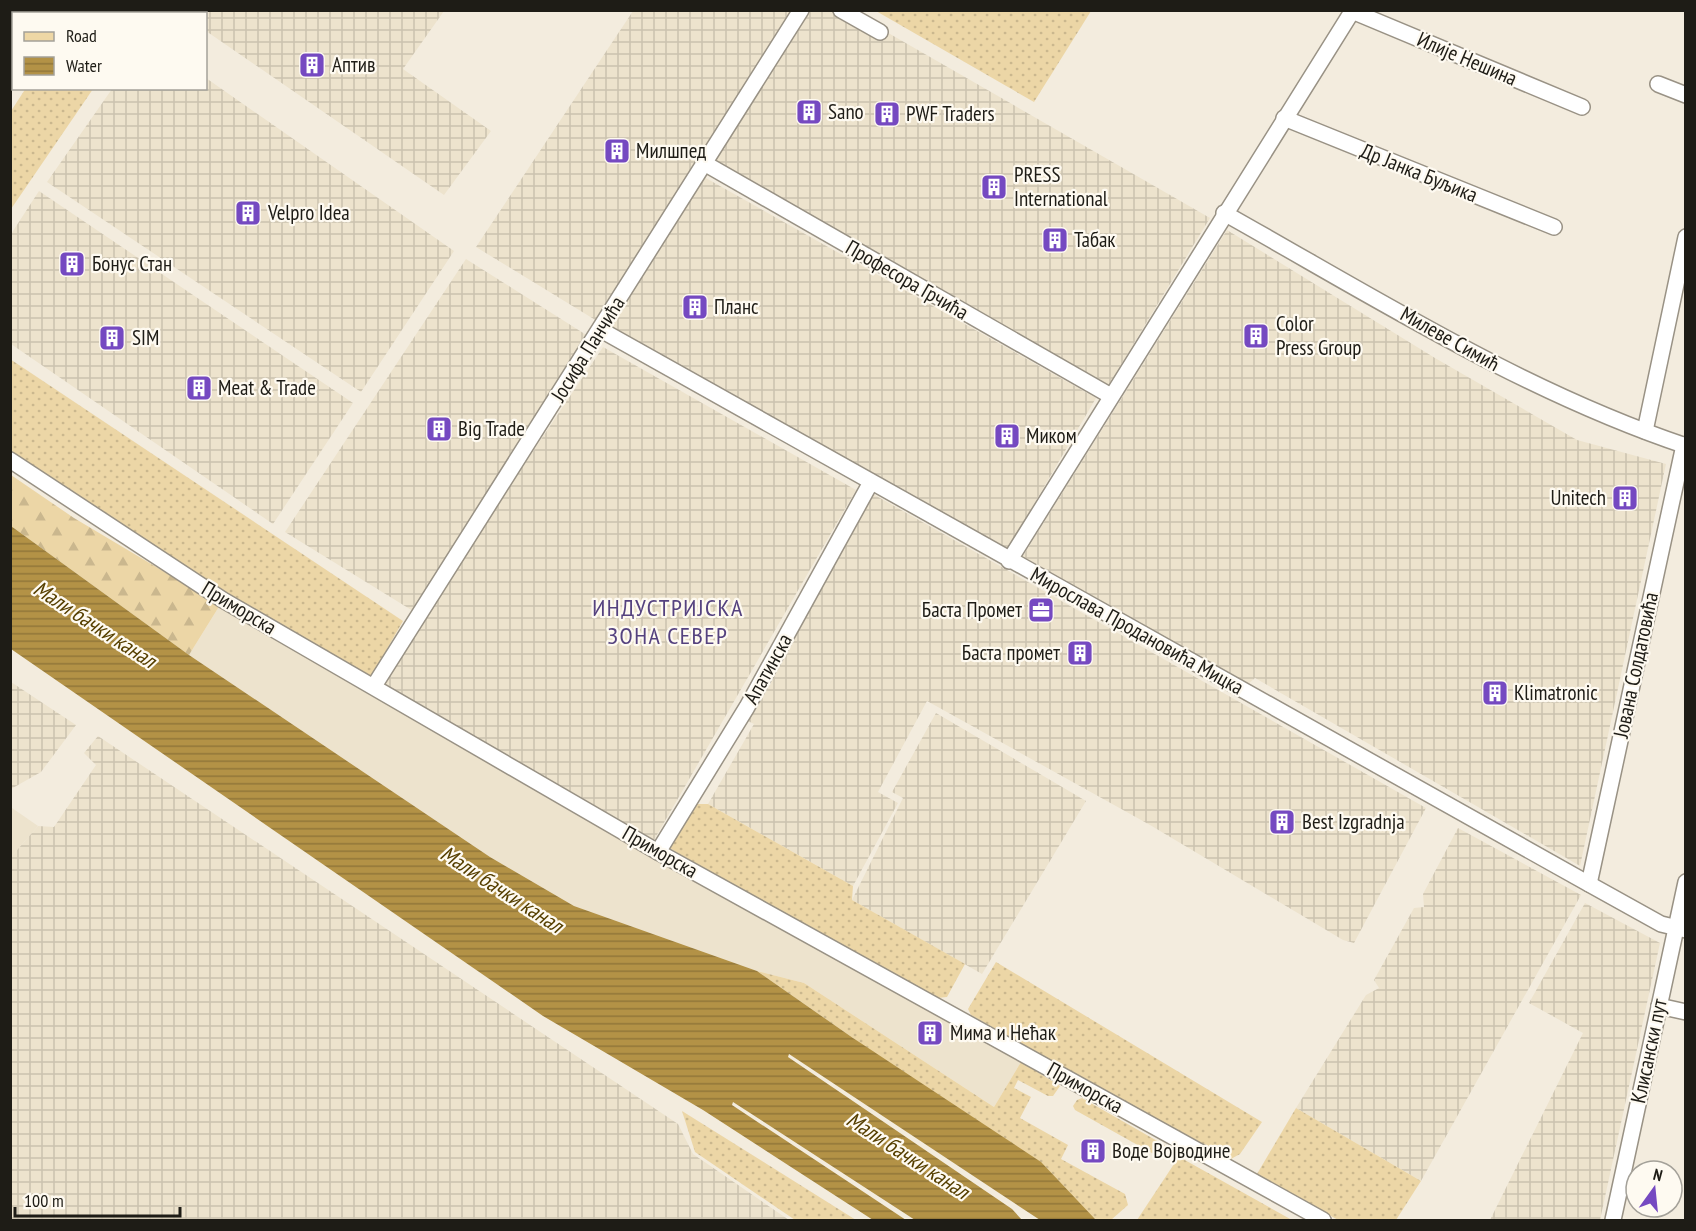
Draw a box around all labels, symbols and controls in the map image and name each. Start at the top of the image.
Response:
legend [12,12,207,90]
text: Road [66,24,97,47]
street label: Илије Нешина [1413,25,1521,92]
building icon: Аптив [297,50,327,80]
place label: Аптив [332,51,375,78]
text: Water [66,54,102,77]
building icon: Sano [794,97,824,127]
place label: Sano [828,98,864,125]
building icon: PWF Traders [872,99,902,129]
place label: PWF Traders [906,100,995,127]
building icon: Милшпед [602,136,632,166]
place label: Милшпед [636,137,706,164]
street label: Др Јанка Буљика [1357,137,1482,208]
place label: PRESS International [1014,161,1108,212]
building icon: PRESS International [979,172,1009,202]
building icon: Velpro Idea [233,198,263,228]
place label: Velpro Idea [267,199,350,226]
building icon: Табак [1040,225,1070,255]
place label: Табак [1074,226,1116,253]
street label: Професора Грчића [841,234,974,326]
building icon: Бонус Стан [57,249,87,279]
place label: Бонус Стан [92,250,172,277]
street label: Јосифа Панчића [544,291,631,407]
building icon: Планс [680,292,710,322]
place label: Планс [714,293,759,320]
street label: Милеве Симић [1396,300,1505,377]
place label: Color Press Group [1276,310,1361,361]
building icon: Color Press Group [1241,321,1271,351]
building icon: SIM [97,323,127,353]
place label: SIM [132,324,159,351]
building icon: Meat & Trade [184,373,214,403]
place label: Meat & Trade [218,374,316,401]
building icon: Big Trade [424,414,454,444]
place label: Big Trade [458,415,525,442]
building icon: Миком [992,421,1022,451]
place label: Миком [1026,422,1077,449]
building icon: Unitech [1610,483,1640,513]
place label: Unitech [1550,484,1606,511]
street label: Мирослава Продановића Мицка [1026,561,1249,700]
water label: Мали бачки канал [28,574,163,675]
street label: Приморска [197,575,282,640]
street label: Јована Солдатовића [1607,590,1664,741]
district label: ИНДУСТРИЈСКА ЗОНА СЕВЕР [592,592,744,651]
office icon: Баста Промет [1026,595,1056,625]
place label: Баста Промет [922,596,1022,623]
street label: Апатинска [737,629,798,709]
building icon: Баста промет [1065,638,1095,668]
place label: Баста промет [962,639,1060,666]
building icon: Klimatronic [1480,678,1510,708]
place label: Klimatronic [1514,679,1598,706]
building icon: Best Izgradnja [1267,807,1297,837]
place label: Best Izgradnja [1302,808,1405,835]
street label: Приморска [618,819,703,884]
water label: Мали бачки канал [435,839,570,940]
street label: Клисански пут [1624,996,1673,1106]
building icon: Мима и Нећак [915,1018,945,1048]
place label: Мима и Нећак [950,1019,1056,1046]
street label: Приморска [1043,1056,1128,1119]
water label: Мали бачки канал [841,1105,976,1206]
building icon: Воде Војводине [1078,1136,1108,1166]
place label: Воде Војводине [1112,1137,1231,1164]
north arrow [1624,1159,1684,1219]
text: N [1651,1164,1665,1185]
scale bar [15,1180,180,1218]
text: 100 m [24,1189,64,1212]

